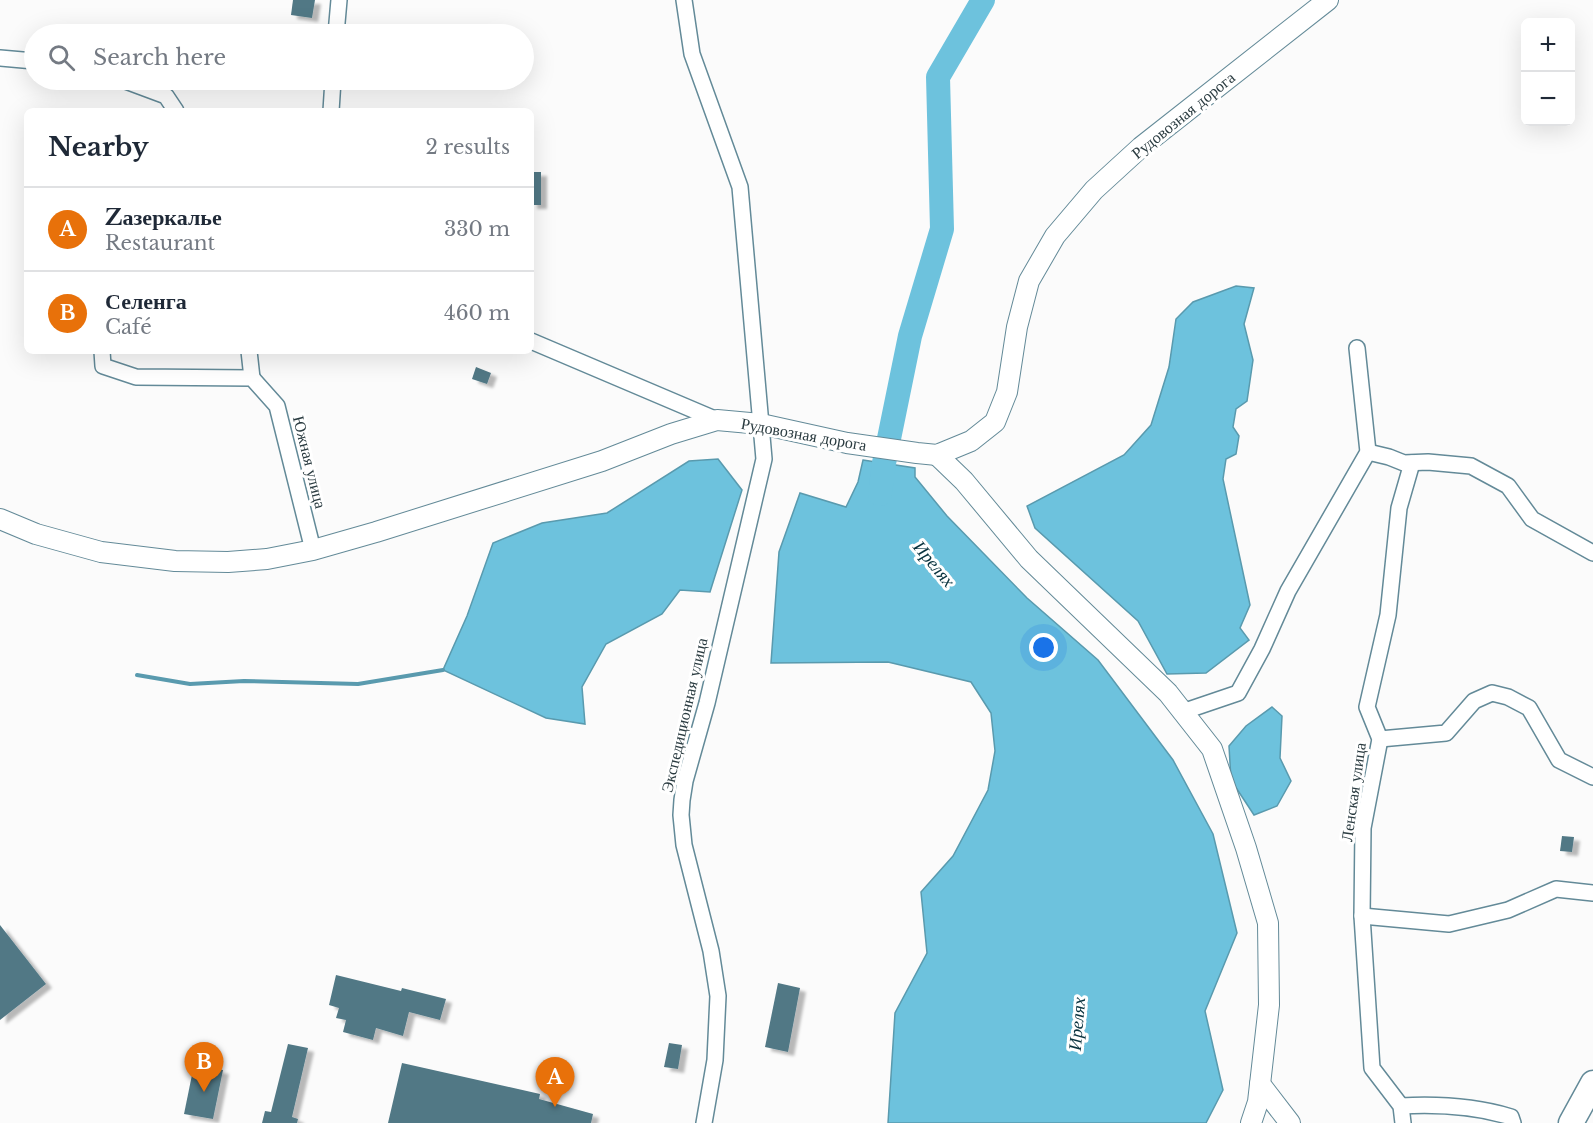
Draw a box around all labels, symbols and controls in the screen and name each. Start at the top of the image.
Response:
map controls [1521,18,1575,126]
button: + [1521,18,1575,72]
search box [24,24,534,90]
icon: search [45,41,78,74]
text: Search here [93,44,226,71]
street label: Рудовозная дорога [1127,67,1239,163]
button: − [1521,72,1575,126]
text: Nearby [48,131,149,163]
text: 2 results [426,135,510,159]
text: Zазеркалье [105,204,222,231]
text: A [59,217,76,241]
text: 330 m [444,217,510,241]
text: Restaurant [105,231,215,255]
text: Селенга [105,288,187,315]
text: B [60,301,75,325]
text: 460 m [444,301,510,325]
text: Café [105,315,152,339]
street label: Рудовозная дорога [740,413,868,455]
street label: Южная улица [289,414,331,510]
water label: Ирелях [908,536,960,592]
your location [1029,633,1058,662]
street label: Экспедиционная улица [656,636,712,794]
street label: Ленская улица [1336,741,1370,843]
water label: Ирелях [1064,996,1090,1053]
pin: B [184,1042,224,1092]
pin: A [536,1058,574,1107]

